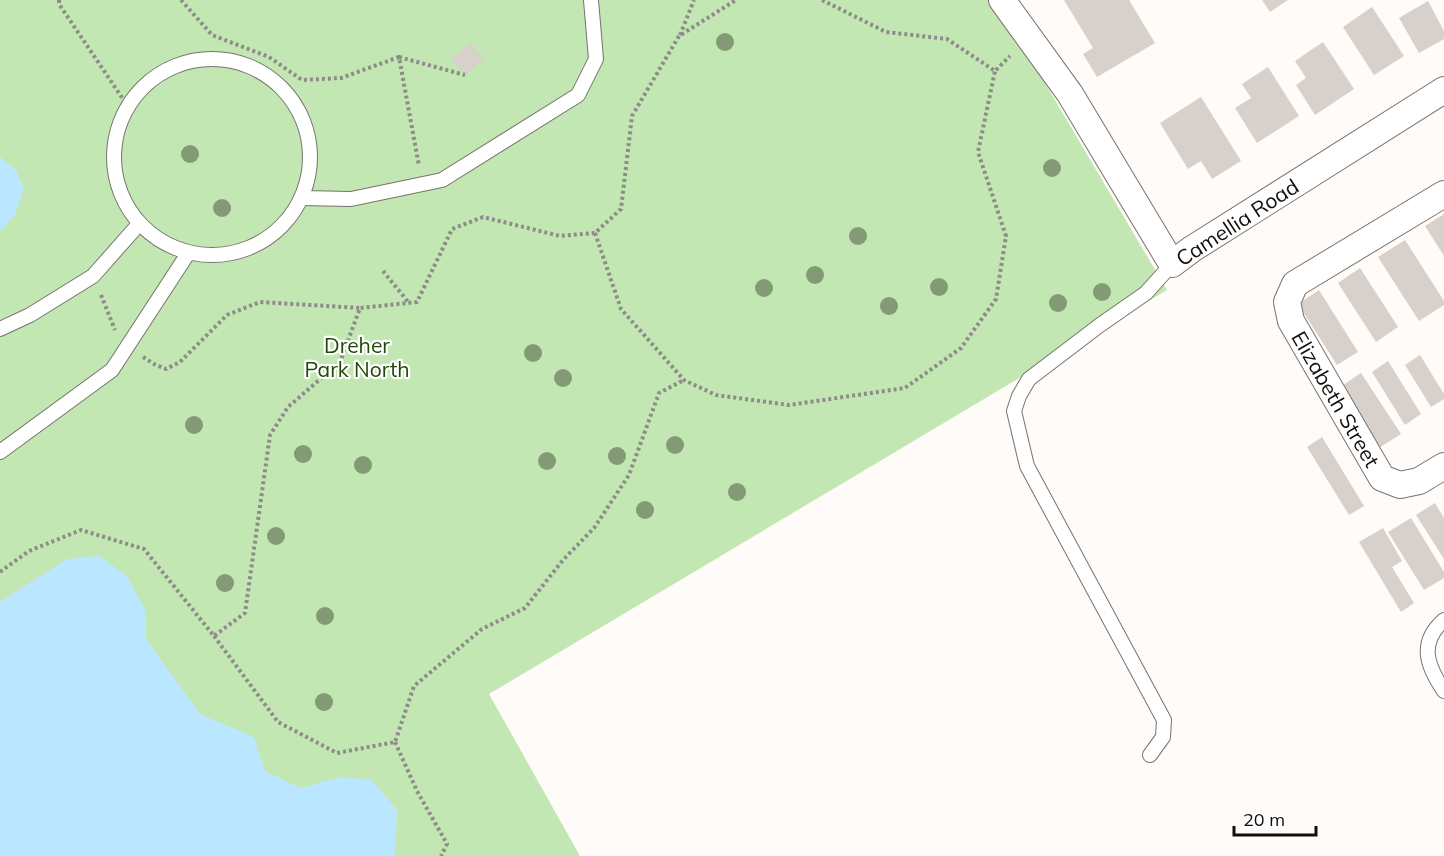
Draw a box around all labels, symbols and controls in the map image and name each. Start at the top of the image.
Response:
street label: Camellia Road [1171,173,1303,271]
street label: Elizabeth Street [1286,326,1386,472]
park label: Dreher Park North [304,332,410,382]
scale bar [1234,799,1316,837]
text: 20 m [1243,808,1285,831]

